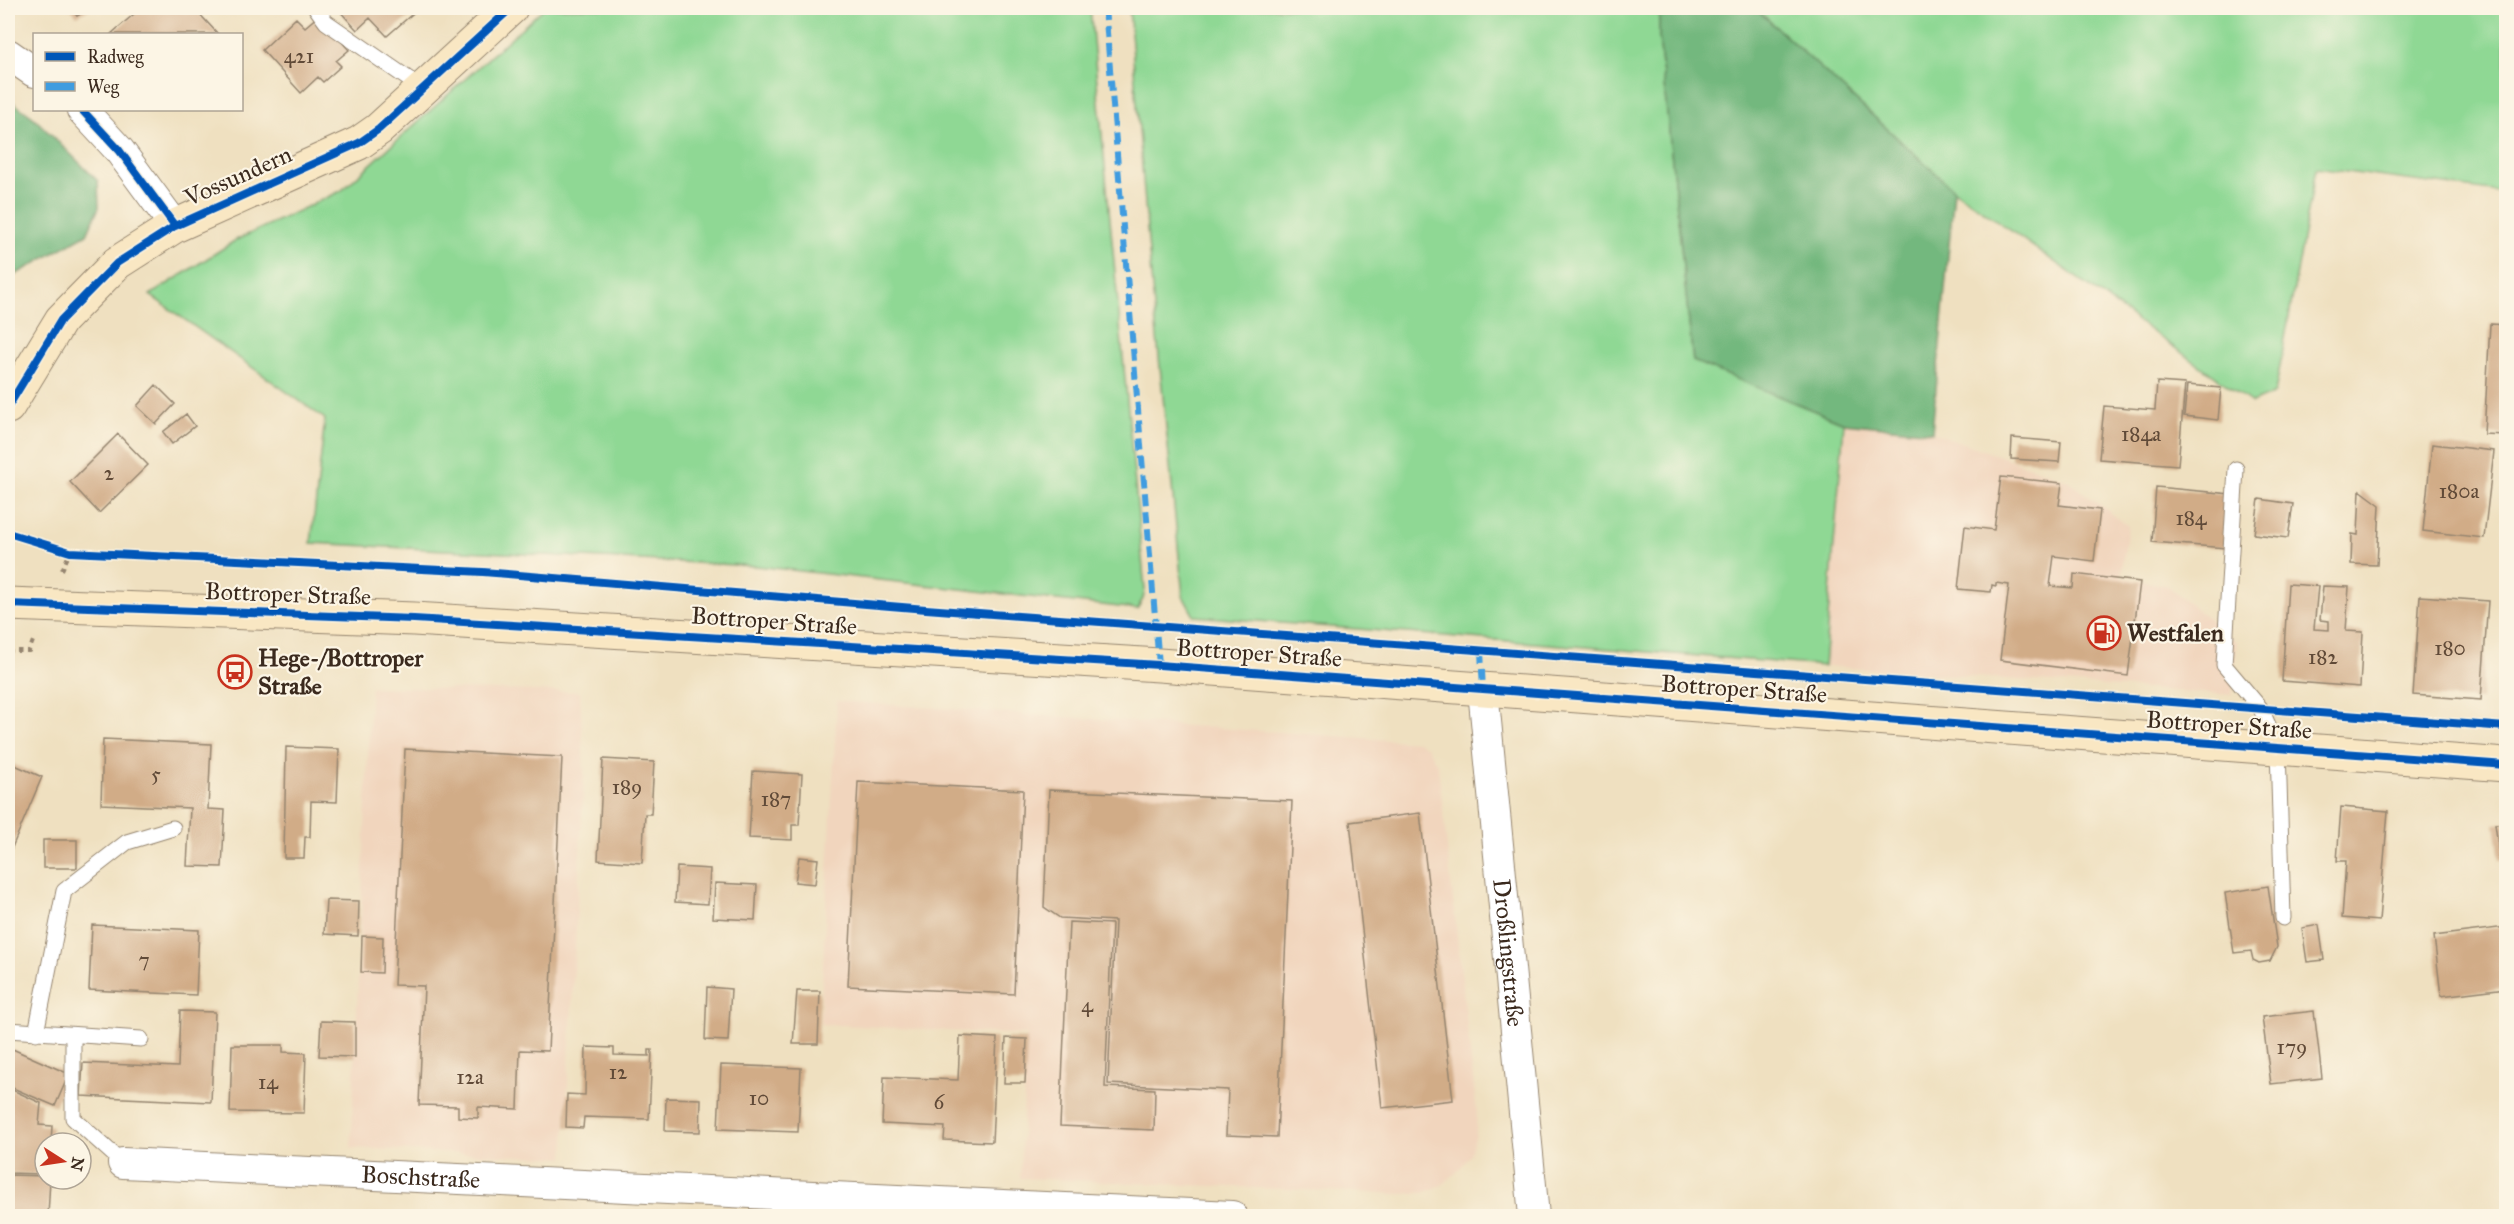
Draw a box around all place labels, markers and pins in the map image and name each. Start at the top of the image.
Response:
fuel station icon: Westfalen [2086,615,2122,651]
place label: Westfalen [2127,618,2224,648]
place label: Hege-/Bottroper Straße [258,643,424,701]
bus stop icon: Hege-/Bottroper Straße [217,654,253,690]

